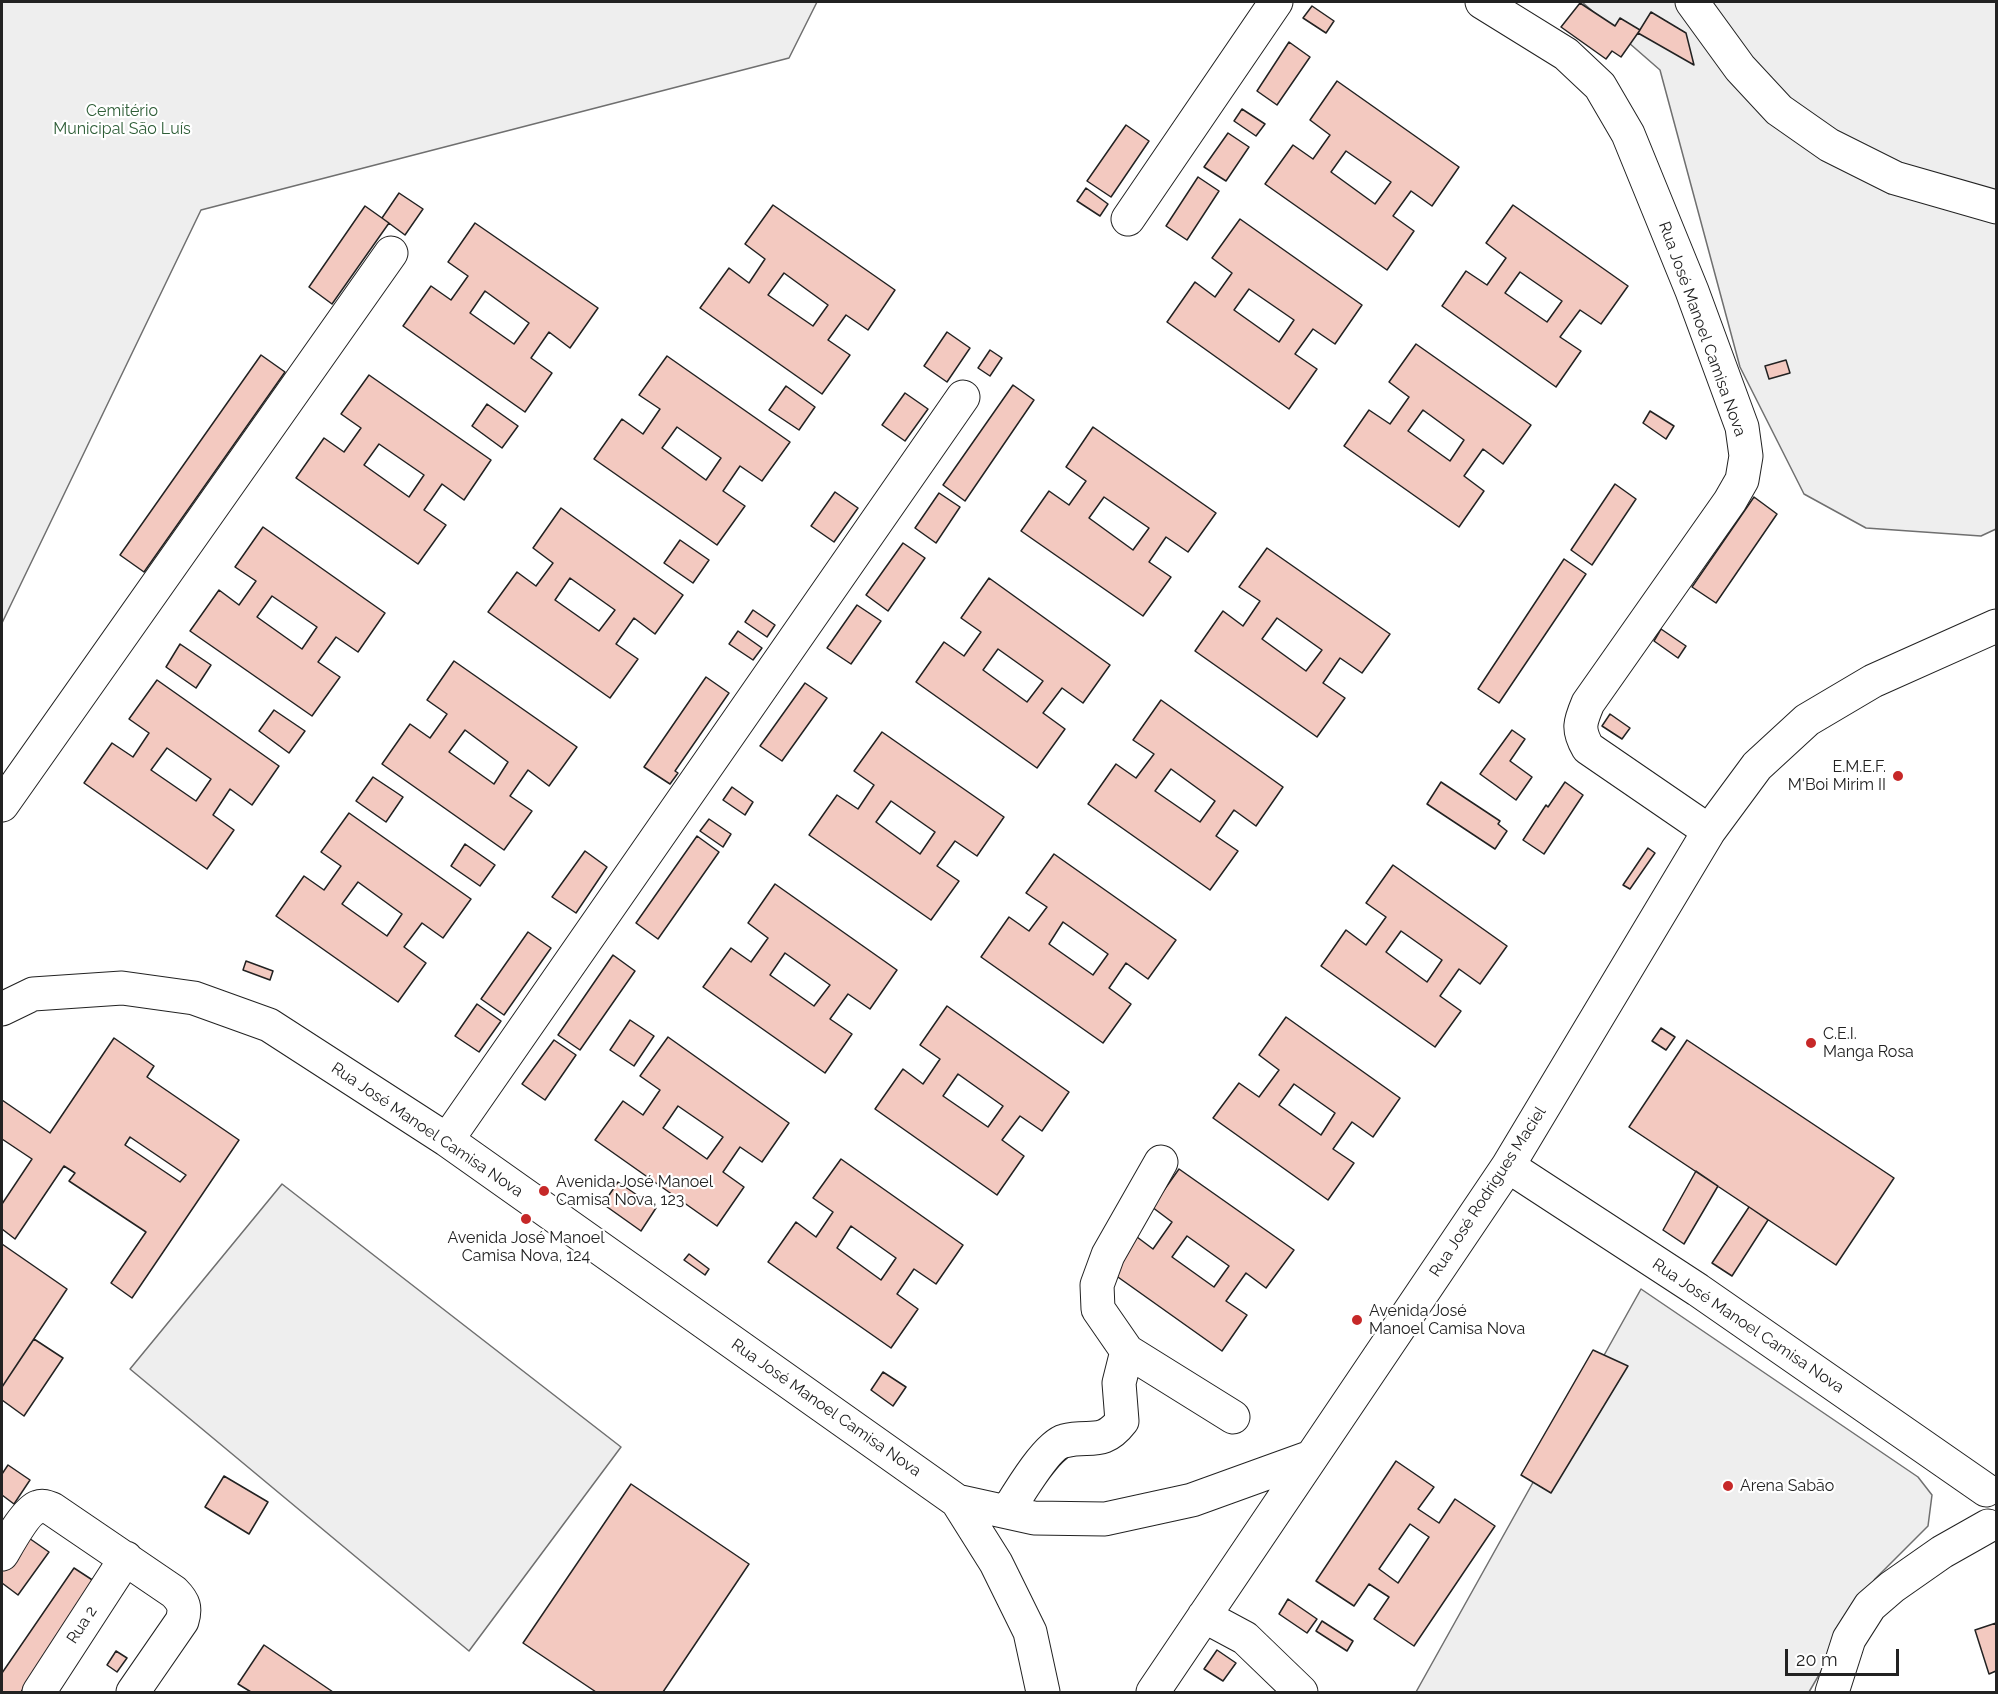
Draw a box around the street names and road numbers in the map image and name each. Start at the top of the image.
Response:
street label: Rua José Manoel Camisa Nova [1654,219,1750,439]
street label: Rua José Manoel Camisa Nova [327,1059,527,1201]
street label: Rua José Rodrigues Maciel [1426,1103,1550,1281]
street label: Rua José Manoel Camisa Nova [1648,1255,1848,1397]
street label: Rua José Manoel Camisa Nova [727,1335,925,1481]
street label: Rua 2 [63,1603,101,1647]

